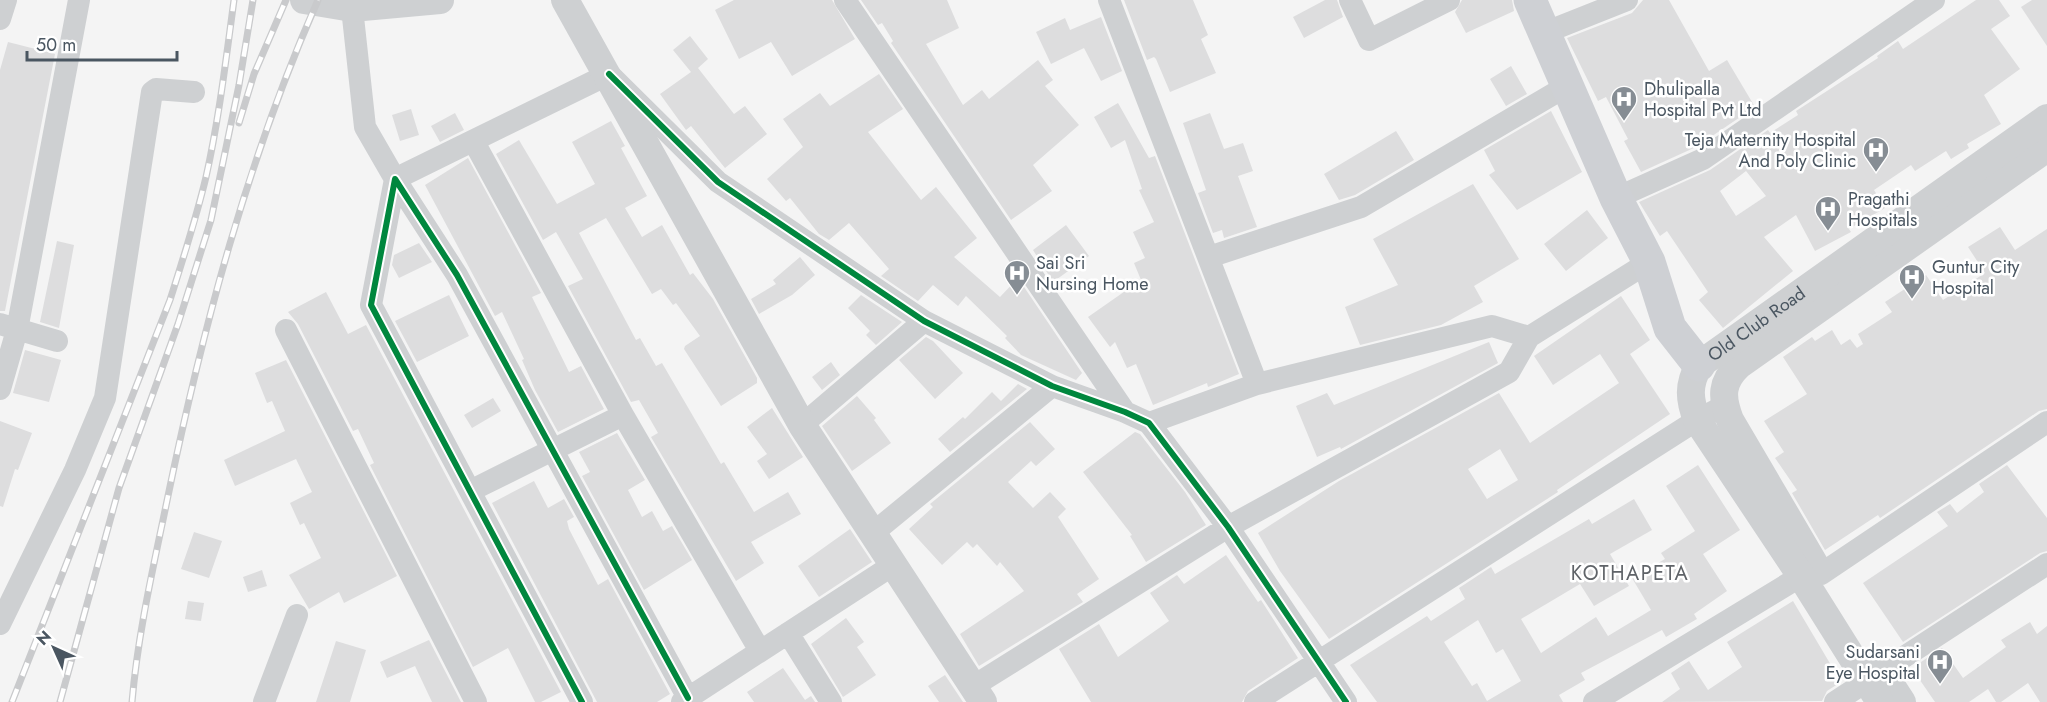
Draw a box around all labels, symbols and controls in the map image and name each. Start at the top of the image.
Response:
scale bar [27,24,177,62]
text: 50 m [36,32,76,58]
place label: Dhulipalla Hospital Pvt Ltd [1644,76,1762,123]
hospital icon: Dhulipalla Hospital Pvt Ltd [1609,84,1639,122]
place label: Teja Maternity Hospital And Poly Clinic [1685,127,1856,174]
hospital icon: Teja Maternity Hospital And Poly Clinic [1861,135,1891,173]
place label: Pragathi Hospitals [1848,186,1917,233]
hospital icon: Pragathi Hospitals [1813,194,1843,232]
place label: Sai Sri Nursing Home [1036,250,1149,297]
place label: Guntur City Hospital [1932,254,2020,301]
hospital icon: Sai Sri Nursing Home [1002,258,1032,296]
hospital icon: Guntur City Hospital [1897,262,1927,300]
street label: Old Club Road [1702,280,1811,368]
district label: KOTHAPETA [1571,559,1689,588]
north arrow [24,618,84,678]
text: N [31,625,56,650]
place label: Sudarsani Eye Hospital [1826,639,1920,686]
hospital icon: Sudarsani Eye Hospital [1925,647,1955,685]

